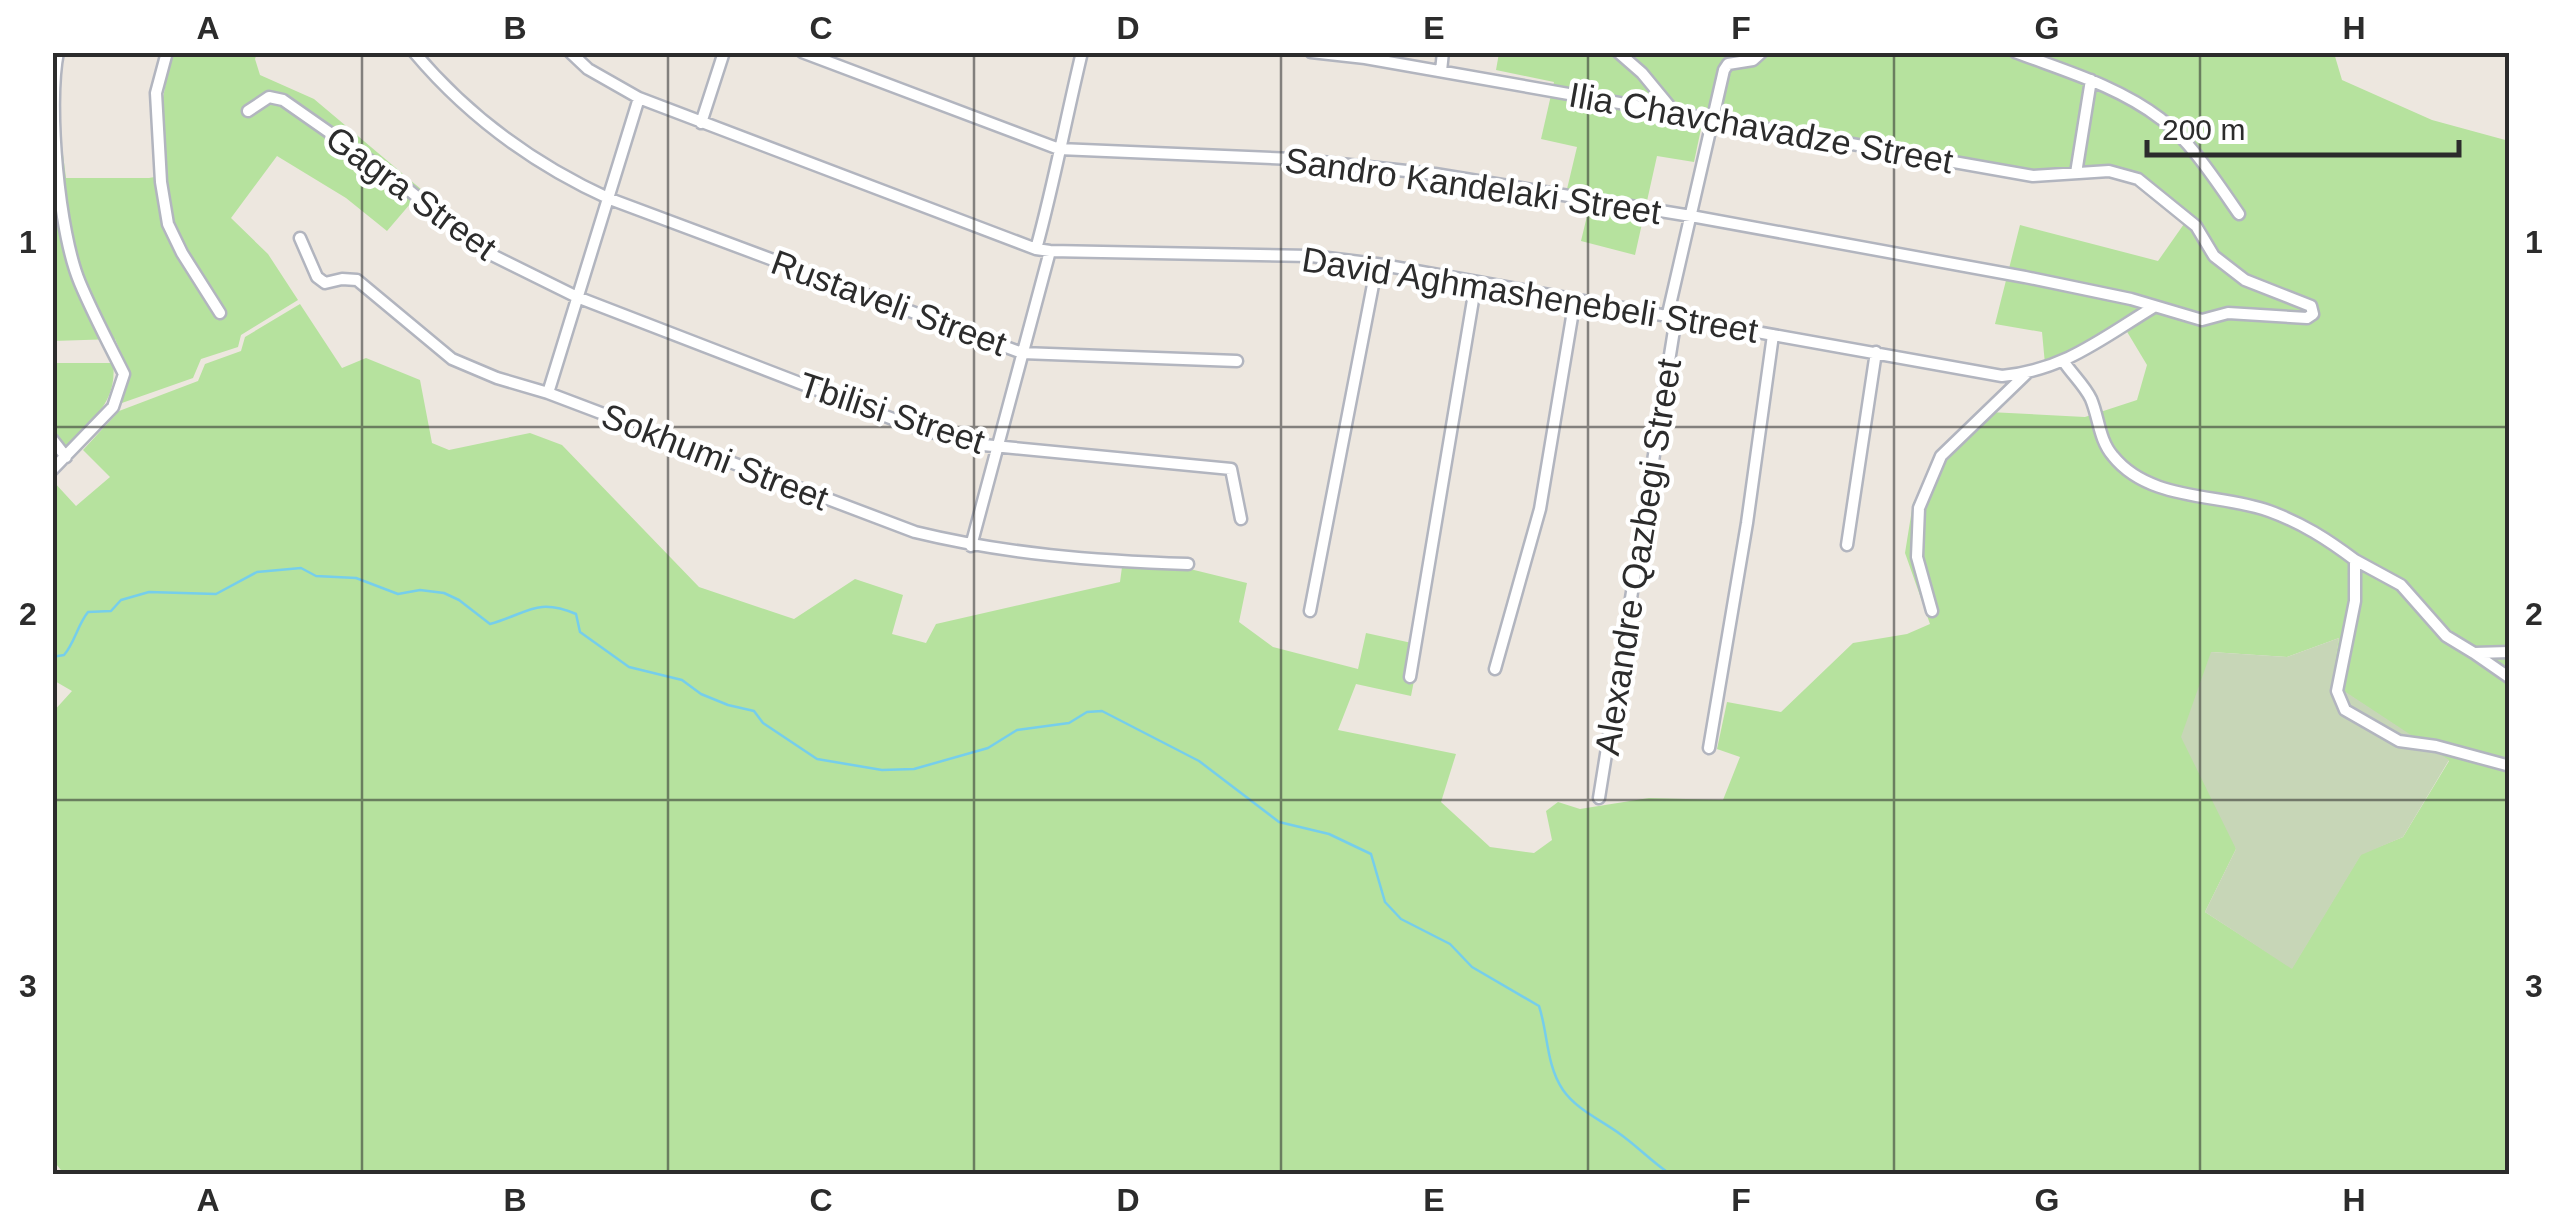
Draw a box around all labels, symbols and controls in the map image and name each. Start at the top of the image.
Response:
text: A [196,10,220,46]
text: B [503,10,527,46]
text: C [809,10,833,46]
text: D [1116,10,1140,46]
text: E [1423,10,1445,46]
text: F [1731,10,1751,46]
text: G [2035,10,2059,46]
text: H [2342,10,2366,46]
street label: Ilia Chavchavadze Street [1566,75,1956,181]
scale bar [2147,95,2460,157]
text: 200 m [2162,113,2245,146]
street label: Gagra Street [319,118,504,267]
street label: Sandro Kandelaki Street [1282,140,1664,231]
text: 1 [19,224,37,260]
text: 1 [2525,224,2543,260]
street label: David Aghmashenebeli Street [1299,239,1761,350]
street label: Rustaveli Street [766,242,1012,363]
street label: Alexandre Qazbegi Street [1587,356,1688,758]
street label: Tbilisi Street [795,364,990,461]
street label: Sokhumi Street [596,395,834,518]
text: 2 [19,596,37,632]
text: 2 [2525,596,2543,632]
text: 3 [19,968,37,1004]
text: 3 [2525,968,2543,1004]
text: A [196,1182,220,1218]
text: B [503,1182,527,1218]
text: C [809,1182,833,1218]
text: D [1116,1182,1140,1218]
text: E [1423,1182,1445,1218]
text: F [1731,1182,1751,1218]
text: G [2035,1182,2059,1218]
text: H [2342,1182,2366,1218]

